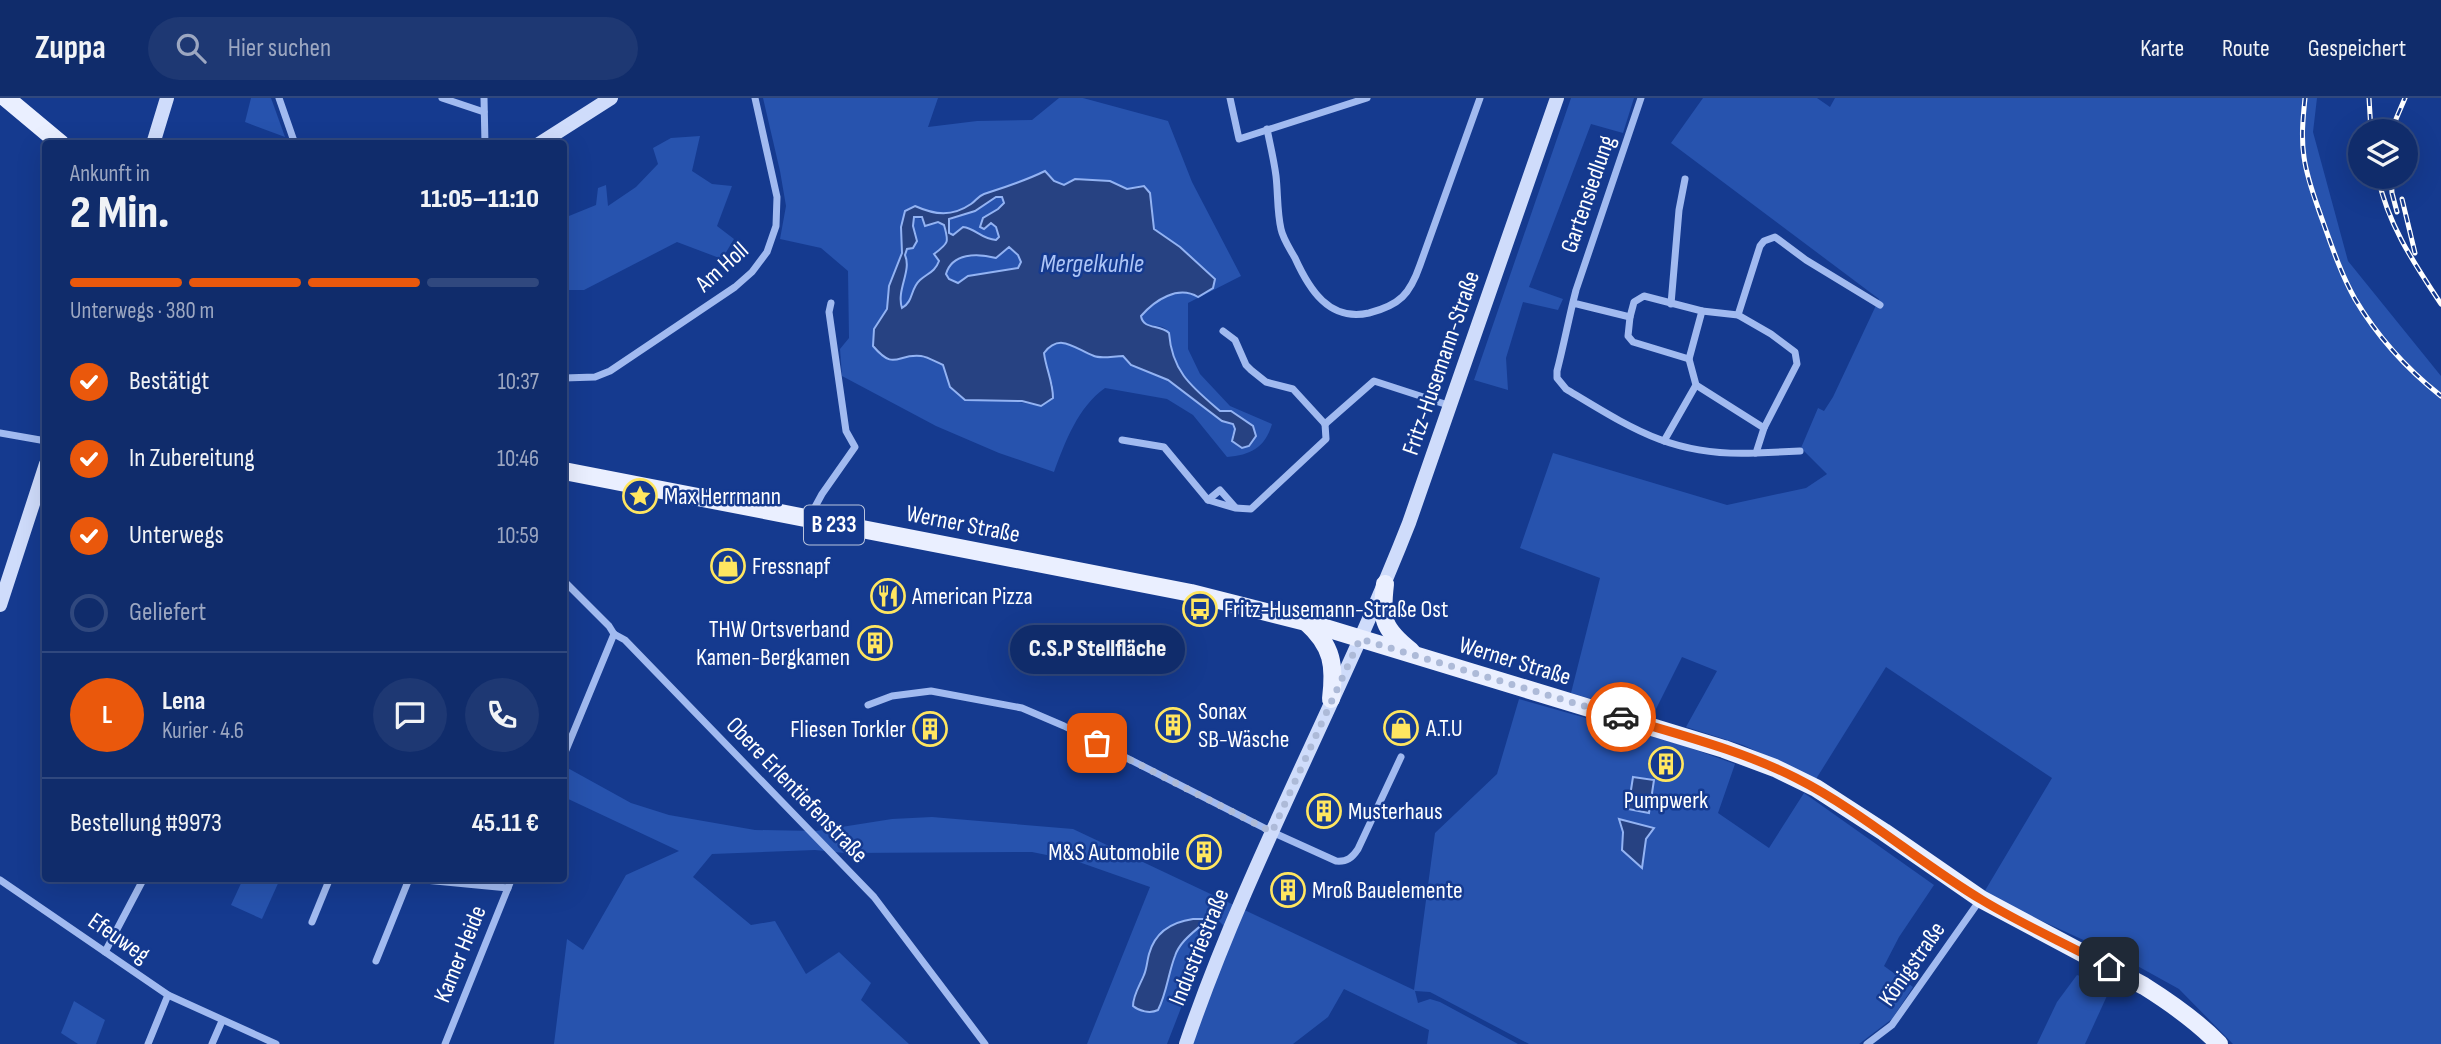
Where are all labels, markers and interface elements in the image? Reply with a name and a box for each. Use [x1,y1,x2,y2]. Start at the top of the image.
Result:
search box [148,17,638,80]
text: Zuppa [35,28,106,68]
icon: search [172,29,210,67]
text: Hier suchen [228,33,331,64]
text: Karte [2140,34,2184,63]
text: Route [2222,34,2270,63]
text: Gespeichert [2308,34,2406,63]
map controls [2348,119,2418,189]
button: layers [2348,119,2418,189]
street label: Gartensiedlung [1554,131,1622,257]
text: Ankunft in [70,160,150,188]
text: 11:05–11:10 [421,184,539,215]
text: 2 Min. [70,186,169,241]
street label: Am Holl [689,236,754,299]
water label: Mergelkuhle [1040,249,1144,280]
street label: Fritz-Husemann-Straße [1396,267,1486,459]
text: Unterwegs · 380 m [70,297,214,325]
icon: check [70,363,108,401]
text: Bestätigt [129,366,209,397]
text: 10:37 [498,368,539,396]
icon: check [70,440,108,478]
text: In Zubereitung [129,443,255,474]
text: 10:46 [497,445,539,473]
place icon: Max Herrmann [621,477,659,515]
place label: Max Herrmann [664,482,781,511]
street label: Werner Straße [904,499,1022,549]
road number: B 233 [804,506,864,544]
icon: check [70,517,108,555]
text: Unterwegs [129,520,224,551]
text: 10:59 [497,522,539,550]
shop icon: Fressnapf [709,547,747,585]
place label: Fressnapf [752,552,832,581]
restaurant icon: American Pizza [869,577,907,615]
place label: American Pizza [911,582,1033,611]
bus stop icon: Fritz-Husemann-Straße Ost [1181,590,1219,628]
place label: Fritz-Husemann-Straße Ost [1224,595,1448,624]
text: Geliefert [129,597,206,628]
place label: THW Ortsverband Kamen-Bergkamen [696,615,850,672]
building icon: THW Ortsverband Kamen-Bergkamen [856,624,894,662]
callout: C.S.P Stellfläche [1010,624,1184,673]
street label: Werner Straße [1456,630,1574,692]
text: C.S.P Stellfläche [1029,635,1166,663]
button: chat [373,678,447,752]
button: phone [465,678,539,752]
courier [1586,682,1656,752]
text: Lena [162,686,205,717]
place label: Sonax SB-Wäsche [1198,697,1290,754]
icon: car [1602,698,1640,736]
text: L [102,700,112,731]
building icon: Sonax SB-Wäsche [1154,706,1192,744]
shop icon: A.T.U [1382,709,1420,747]
building icon: Fliesen Torkler [911,710,949,748]
street label: Obere Erlentiefenstraße [720,711,874,869]
pin [1067,713,1127,773]
place label: A.T.U [1425,714,1463,743]
place label: Fliesen Torkler [790,715,906,744]
text: Kurier · 4.6 [162,717,244,745]
icon: bag [1078,724,1116,762]
building icon: Pumpwerk [1647,745,1685,783]
place label: Pumpwerk [1624,786,1708,815]
building icon: Musterhaus [1305,792,1343,830]
place label: Musterhaus [1348,797,1443,826]
text: Bestellung #9973 [70,808,222,839]
text: 45.11 € [472,808,539,839]
building icon: M&S Automobile [1185,833,1223,871]
place label: M&S Automobile [1048,838,1180,867]
building icon: Mroß Bauelemente [1269,871,1307,909]
place label: Mroß Bauelemente [1312,876,1463,905]
street label: Industriestraße [1162,884,1236,1010]
street label: Kamer Heide [428,901,492,1007]
street label: Efeuweg [83,906,155,970]
street label: Königstraße [1873,916,1951,1012]
pin [2079,937,2139,997]
icon: home [2090,948,2128,986]

